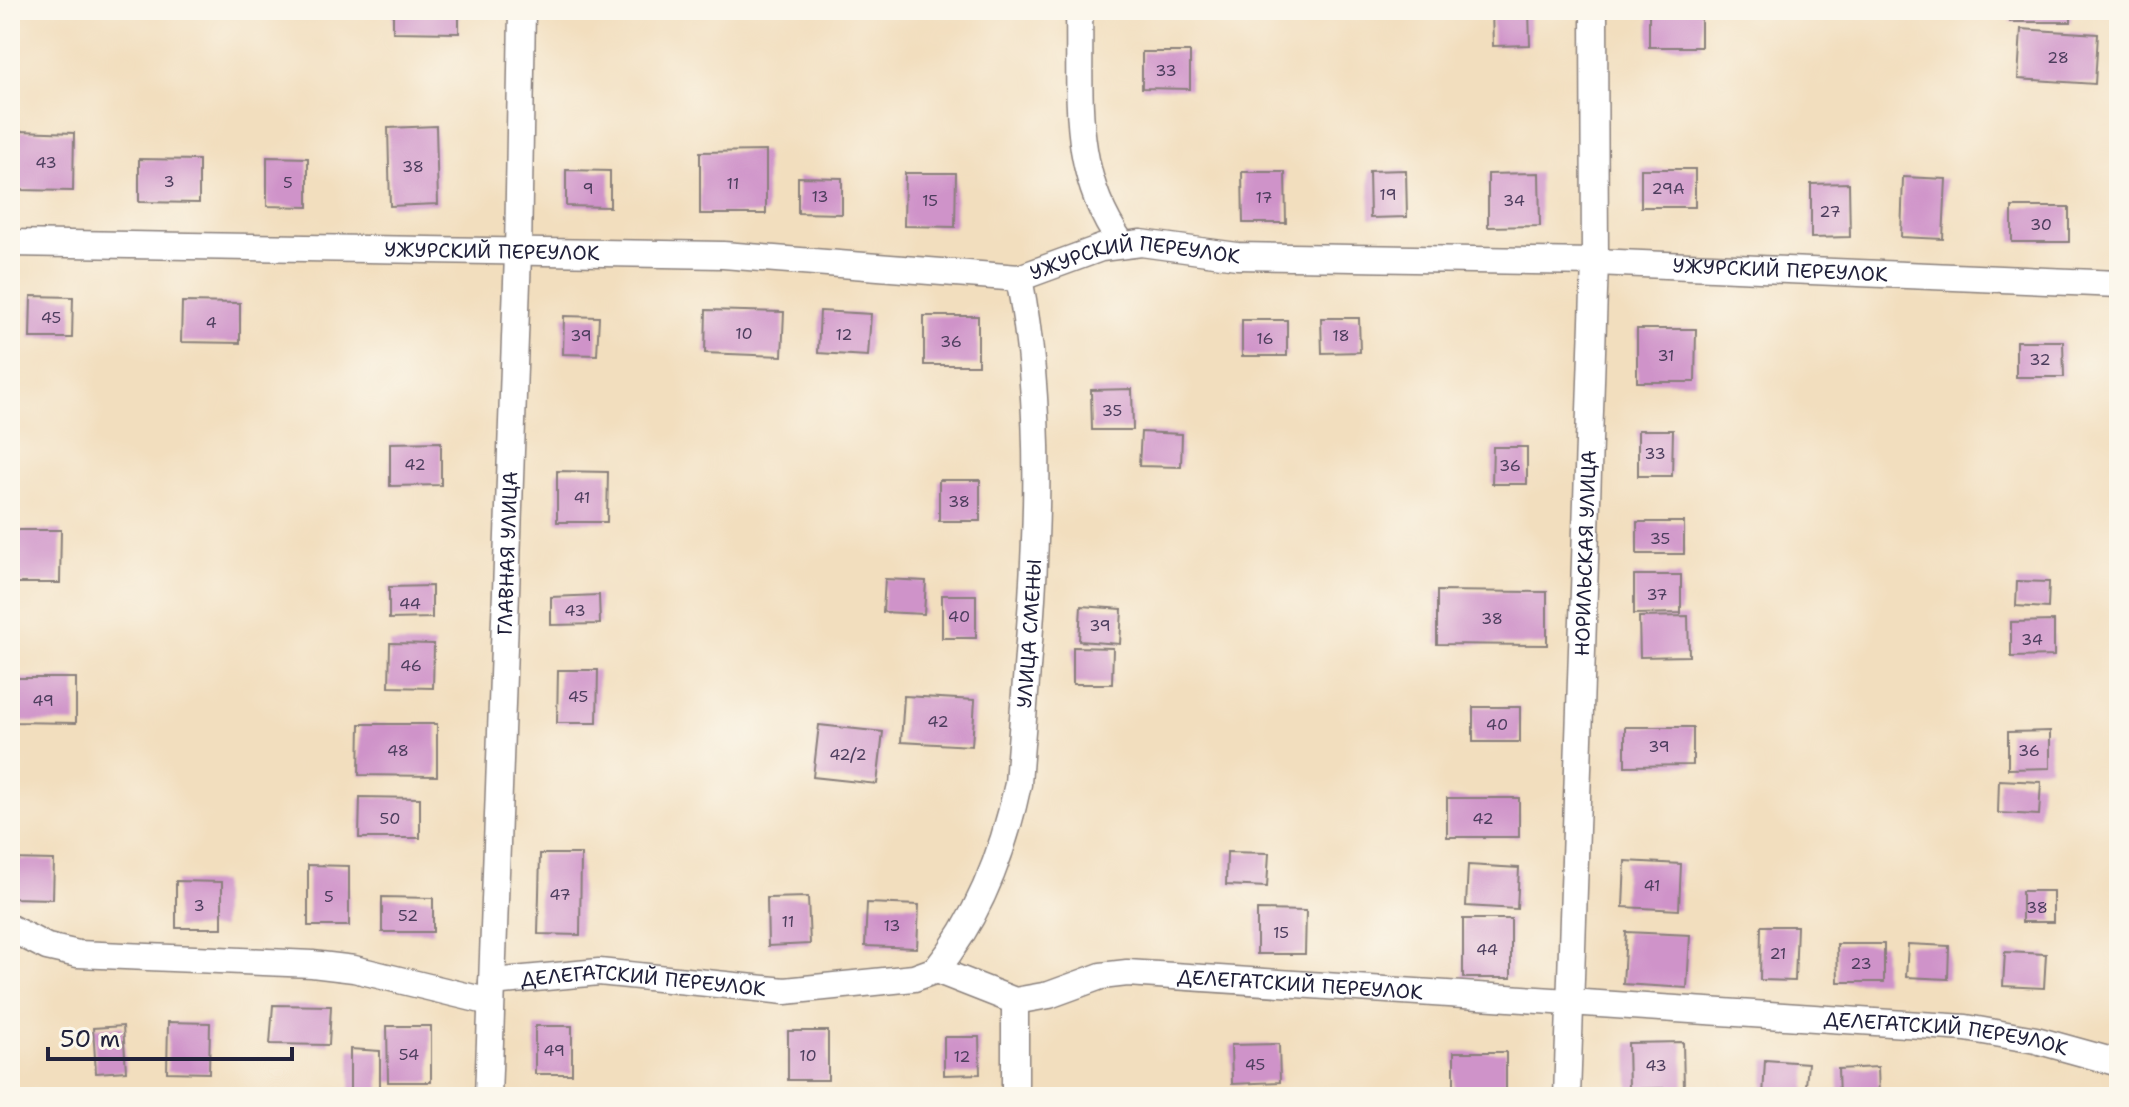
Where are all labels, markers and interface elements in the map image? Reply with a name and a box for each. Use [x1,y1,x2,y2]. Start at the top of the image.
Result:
house number: 28 [2047,47,2069,68]
house number: 33 [1155,60,1177,81]
house number: 43 [35,152,57,173]
house number: 38 [402,156,424,177]
house number: 3 [163,171,175,192]
house number: 5 [283,172,293,193]
house number: 11 [727,173,739,194]
house number: 9 [582,178,594,199]
house number: 29А [1651,178,1685,199]
house number: 19 [1379,184,1397,205]
house number: 13 [811,186,829,207]
house number: 17 [1255,187,1273,208]
house number: 15 [922,190,938,211]
house number: 34 [1503,190,1525,211]
house number: 27 [1819,201,1841,222]
house number: 30 [2030,214,2052,235]
street label: УЖУРСКИЙ ПЕРЕУЛОК [1026,230,1242,286]
street label: УЖУРСКИЙ ПЕРЕУЛОК [384,236,600,266]
street label: УЖУРСКИЙ ПЕРЕУЛОК [1672,252,1889,287]
house number: 45 [41,307,61,328]
house number: 4 [205,312,217,333]
house number: 10 [735,323,753,344]
house number: 12 [835,324,853,345]
house number: 39 [570,325,592,346]
house number: 18 [1332,325,1350,346]
house number: 16 [1256,328,1274,349]
house number: 36 [940,331,962,352]
house number: 31 [1657,345,1675,366]
house number: 32 [2029,349,2051,370]
house number: 35 [1102,400,1122,421]
house number: 33 [1644,443,1666,464]
street label: НОРИЛЬСКАЯ УЛИЦА [1569,450,1602,657]
house number: 42 [404,454,426,475]
house number: 36 [1499,455,1521,476]
street label: ГЛАВНАЯ УЛИЦА [491,471,523,636]
house number: 41 [573,487,591,508]
house number: 38 [948,491,970,512]
house number: 35 [1650,528,1670,549]
street label: УЛИЦА СМЕНЫ [1011,558,1047,709]
house number: 37 [1646,584,1668,605]
house number: 44 [399,593,421,614]
house number: 43 [564,600,586,621]
house number: 40 [948,606,970,627]
house number: 38 [1481,608,1503,629]
house number: 39 [1089,615,1111,636]
house number: 34 [2021,629,2043,650]
house number: 46 [400,655,422,676]
house number: 45 [568,686,588,707]
house number: 49 [32,690,54,711]
house number: 42 [927,711,949,732]
house number: 40 [1486,714,1508,735]
house number: 39 [1648,736,1670,757]
house number: 48 [387,740,409,761]
house number: 36 [2018,740,2040,761]
house number: 42/2 [829,744,867,765]
house number: 50 [380,808,400,829]
house number: 42 [1472,808,1494,829]
house number: 41 [1643,875,1661,896]
house number: 47 [549,884,571,905]
house number: 5 [324,886,334,907]
house number: 3 [193,895,205,916]
house number: 38 [2026,897,2048,918]
house number: 52 [398,905,418,926]
house number: 11 [782,911,794,932]
house number: 13 [883,915,901,936]
house number: 15 [1273,922,1289,943]
house number: 44 [1476,939,1498,960]
house number: 21 [1769,943,1787,964]
house number: 23 [1850,953,1872,974]
street label: ДЕЛЕГАТСКИЙ ПЕРЕУЛОК [519,959,767,1002]
street label: ДЕЛЕГАТСКИЙ ПЕРЕУЛОК [1176,963,1424,1005]
street label: ДЕЛЕГАТСКИЙ ПЕРЕУЛОК [1823,1006,2071,1061]
scale bar [48,1011,292,1061]
text: 50 m [60,1023,120,1055]
house number: 49 [543,1040,565,1061]
house number: 54 [399,1044,419,1065]
house number: 10 [799,1045,817,1066]
house number: 12 [953,1046,971,1067]
house number: 45 [1245,1054,1265,1075]
house number: 43 [1645,1055,1667,1076]

